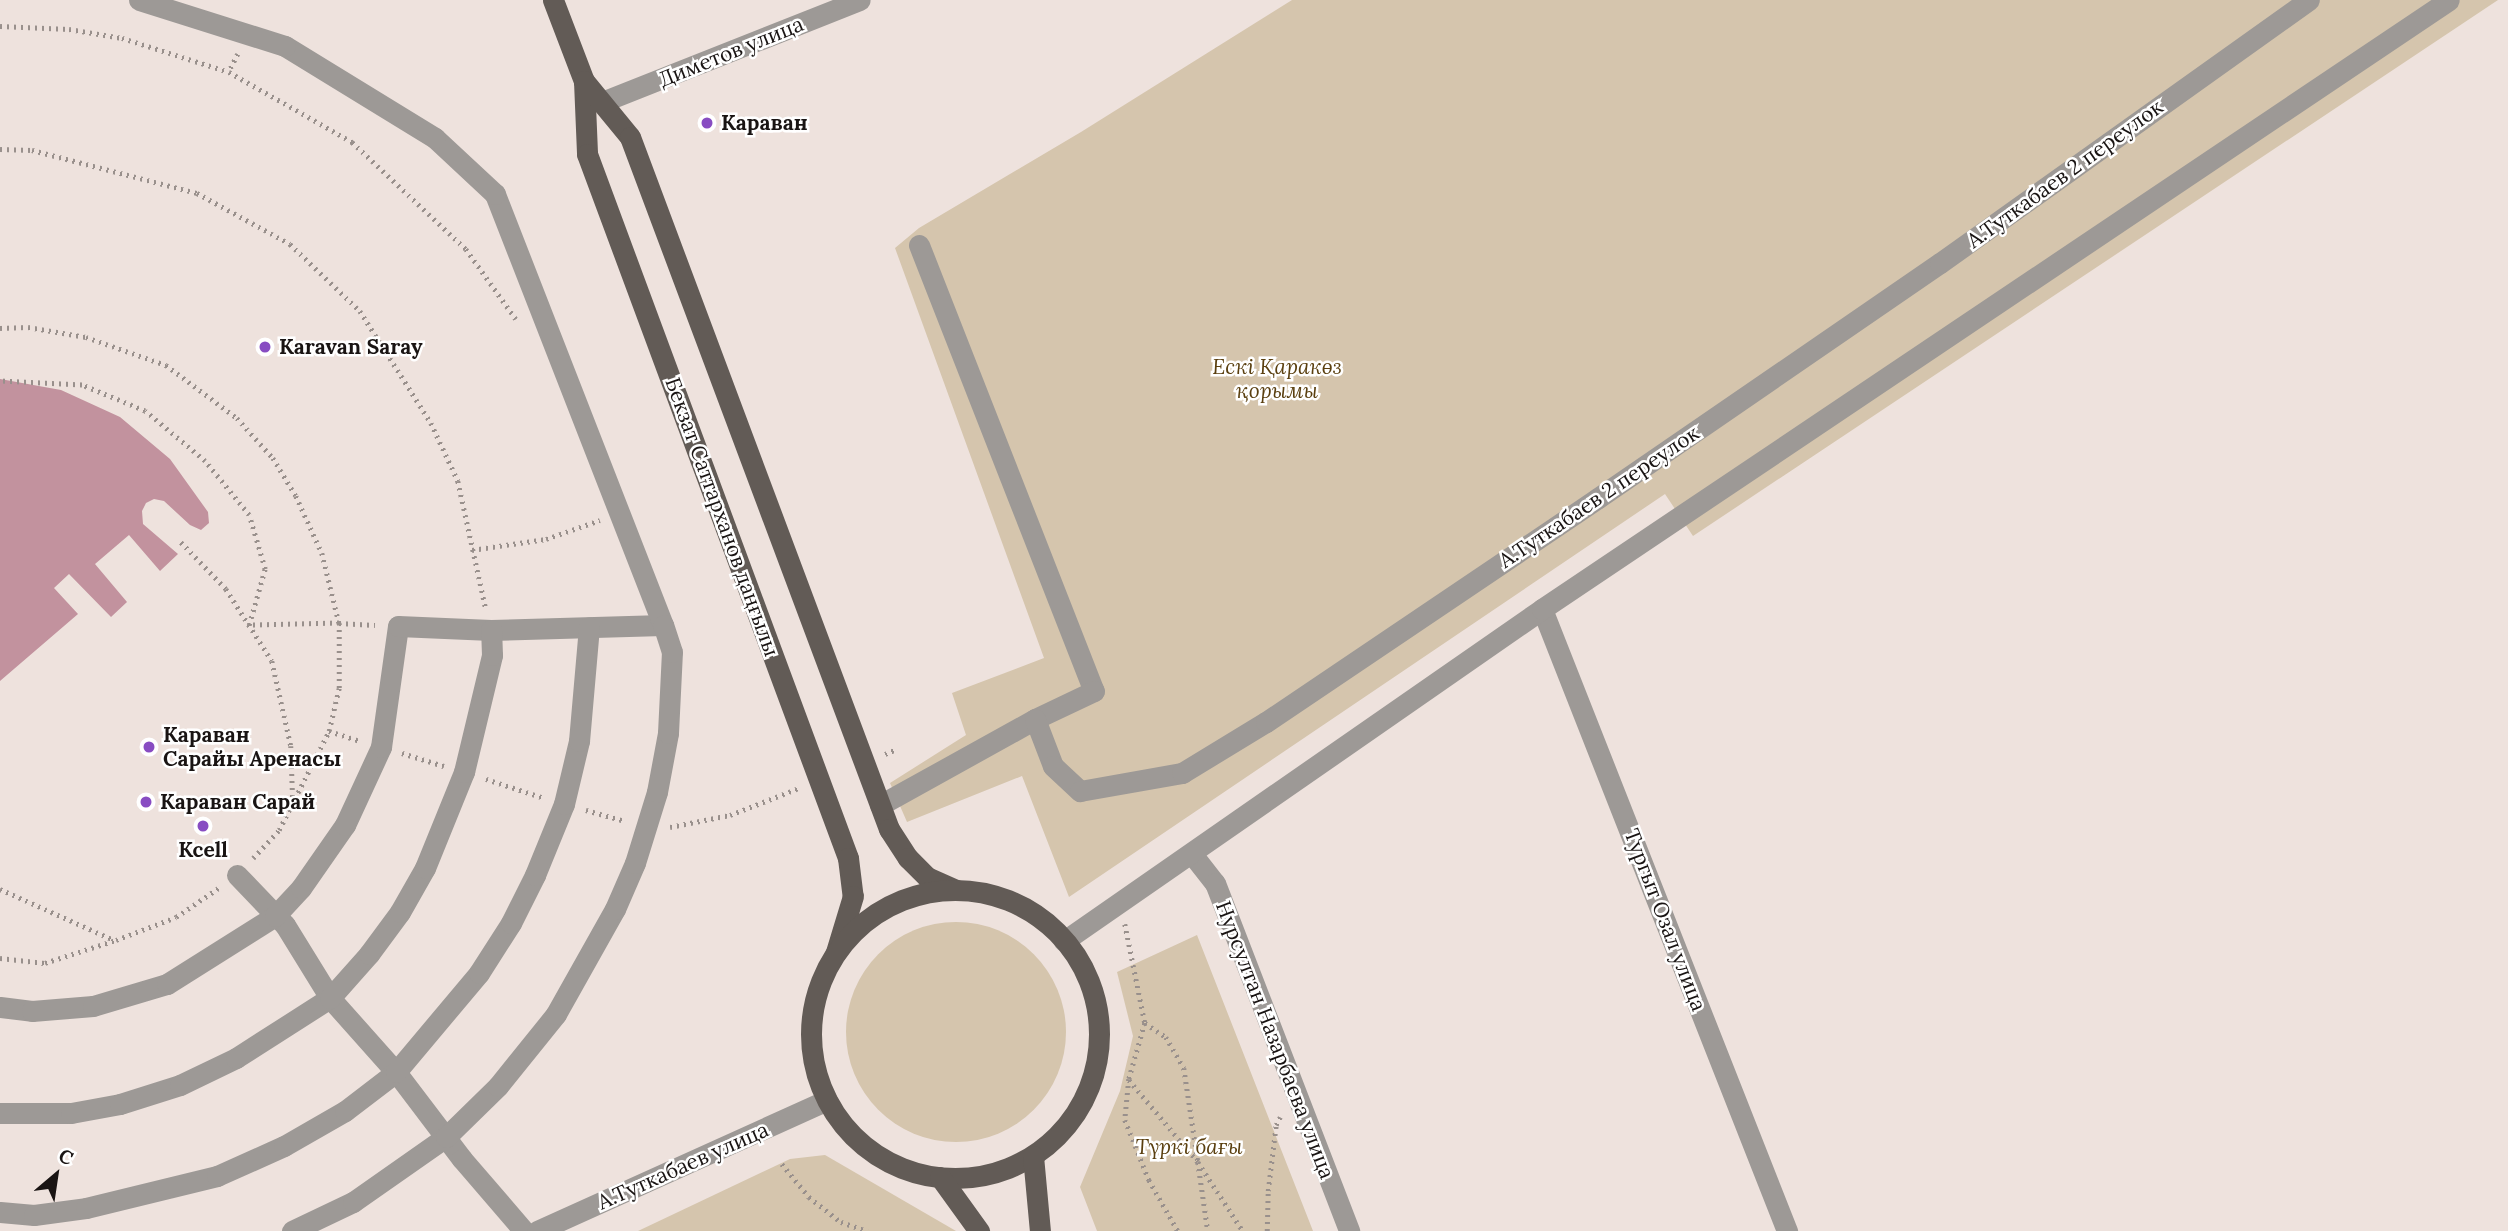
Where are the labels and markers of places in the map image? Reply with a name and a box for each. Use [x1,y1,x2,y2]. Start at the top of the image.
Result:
place label: Караван [721,110,808,136]
marker: Караван [699,115,715,131]
place label: Karavan Saray [279,334,423,360]
marker: Karavan Saray [257,339,273,355]
place label: Караван Сарайы Аренасы [163,722,341,772]
marker: Караван Сарайы Аренасы [141,739,157,755]
place label: Караван Сарай [160,789,315,815]
marker: Караван Сарай [138,794,154,810]
marker: Kcell [195,818,211,834]
place label: Kcell [178,837,228,863]

